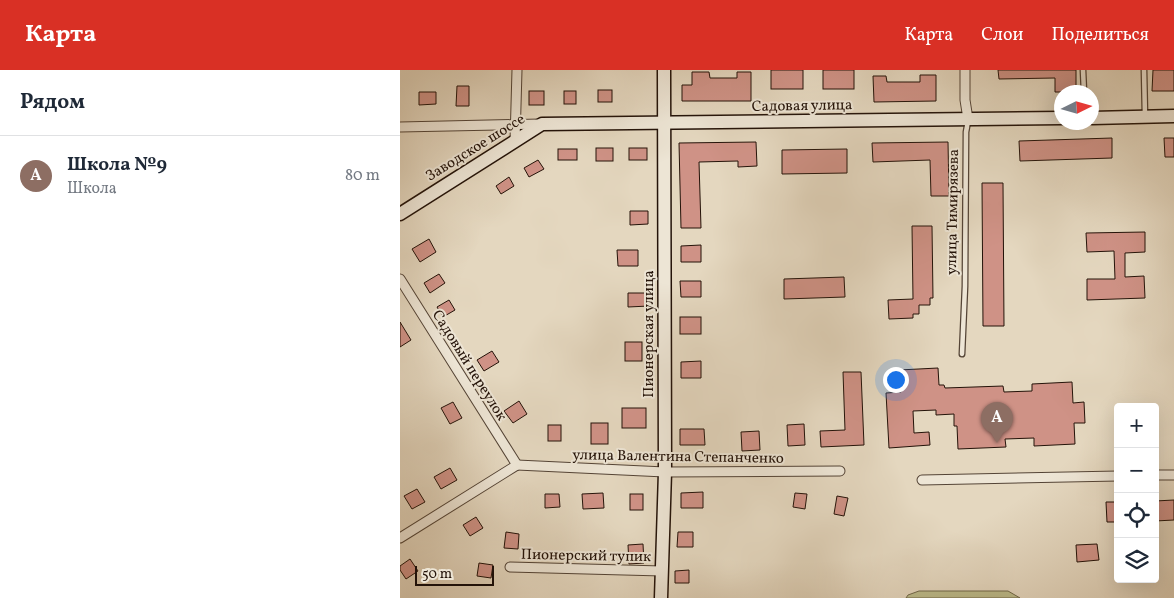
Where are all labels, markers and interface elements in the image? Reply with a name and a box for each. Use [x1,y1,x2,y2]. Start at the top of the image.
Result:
text: Карта [25,18,96,52]
text: Карта [905,23,953,48]
text: Слои [981,23,1023,48]
text: Поделиться [1051,23,1149,48]
north arrow [1054,85,1099,130]
text: Рядом [20,88,85,117]
street label: Садовая улица [751,95,853,118]
street label: Заводское шоссе [422,109,530,187]
street label: улица Тимирязева [942,149,965,275]
text: Школа №9 [67,152,167,178]
text: A [30,165,42,187]
text: 80 m [345,165,380,187]
text: Школа [67,178,117,200]
street label: Пионерская улица [639,270,660,398]
street label: Садовый переулок [426,306,511,425]
your location [883,367,909,393]
pin: A [981,402,1013,443]
map controls [1114,403,1159,583]
button: + [1114,403,1159,448]
street label: улица Валентина Степанченко [572,445,784,470]
button: − [1114,448,1159,493]
button: locate [1114,493,1159,538]
button: layers [1114,538,1159,583]
street label: Пионерский тупик [521,545,651,568]
scale bar [415,563,494,586]
text: 50 m [422,565,452,584]

